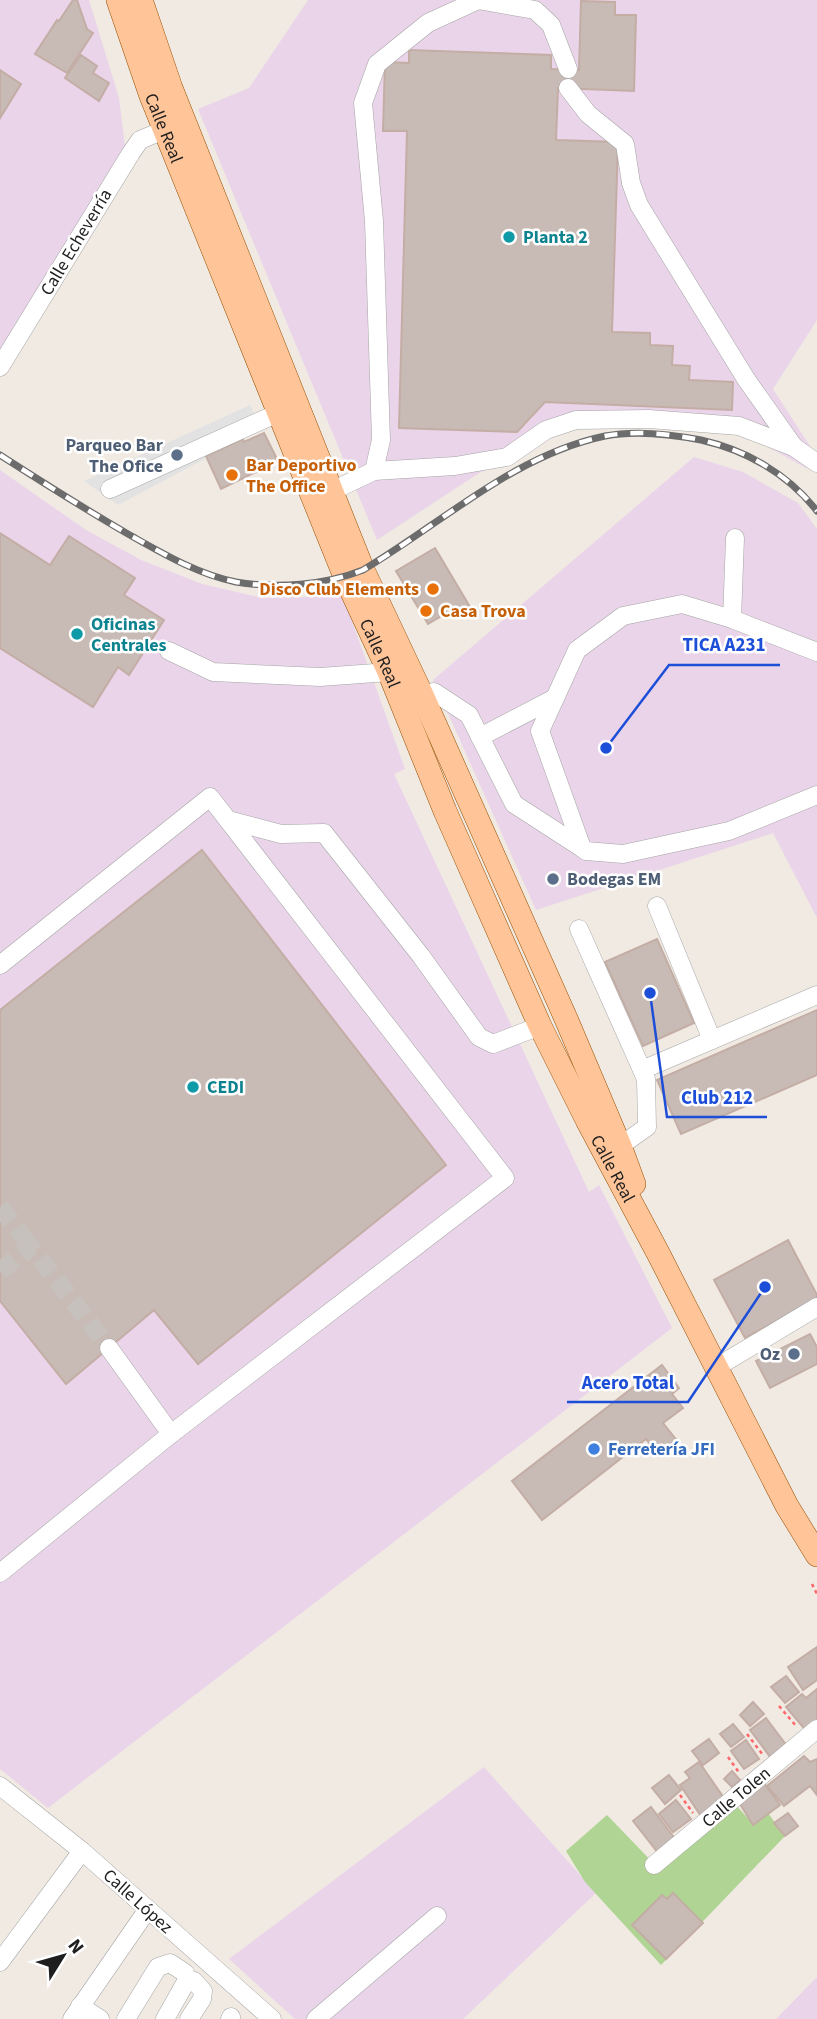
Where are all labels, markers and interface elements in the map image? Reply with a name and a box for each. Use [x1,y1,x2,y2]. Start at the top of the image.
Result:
street label: Calle Real [138,89,189,167]
street label: Calle Echeverría [35,184,118,300]
place label: Planta 2 [523,225,588,250]
marker: Planta 2 [501,229,517,245]
place label: Parqueo Bar The Ofice [65,433,164,479]
marker: Parqueo Bar The Ofice [169,447,185,463]
place label: Bar Deportivo The Office [246,453,356,499]
marker: Bar Deportivo The Office [224,467,240,483]
place label: Disco Club Elements [259,577,419,602]
marker: Disco Club Elements [425,581,441,597]
place label: Casa Trova [440,599,526,624]
marker: Casa Trova [418,603,434,619]
place label: Oficinas Centrales [91,612,167,658]
street label: Calle Real [353,615,406,692]
callout: TICA A231 [669,625,780,665]
marker: Oficinas Centrales [69,626,85,642]
text: TICA A231 [682,632,766,659]
place label: Bodegas EM [567,867,661,892]
marker: Bodegas EM [545,871,561,887]
place label: CEDI [207,1075,244,1100]
callout: Club 212 [667,1077,767,1117]
marker: CEDI [185,1079,201,1095]
text: Club 212 [681,1085,753,1112]
street label: Calle Real [584,1131,641,1207]
place label: Oz [760,1342,780,1367]
marker: Oz [786,1346,802,1362]
callout: Acero Total [567,1362,688,1402]
text: Acero Total [581,1370,675,1397]
place label: Ferretería JFI [608,1437,715,1462]
marker: Ferretería JFI [586,1441,602,1457]
street label: Calle Tolen [697,1761,776,1834]
street label: Calle López [97,1863,178,1940]
north arrow [28,1921,98,1991]
text: N [61,1933,90,1960]

